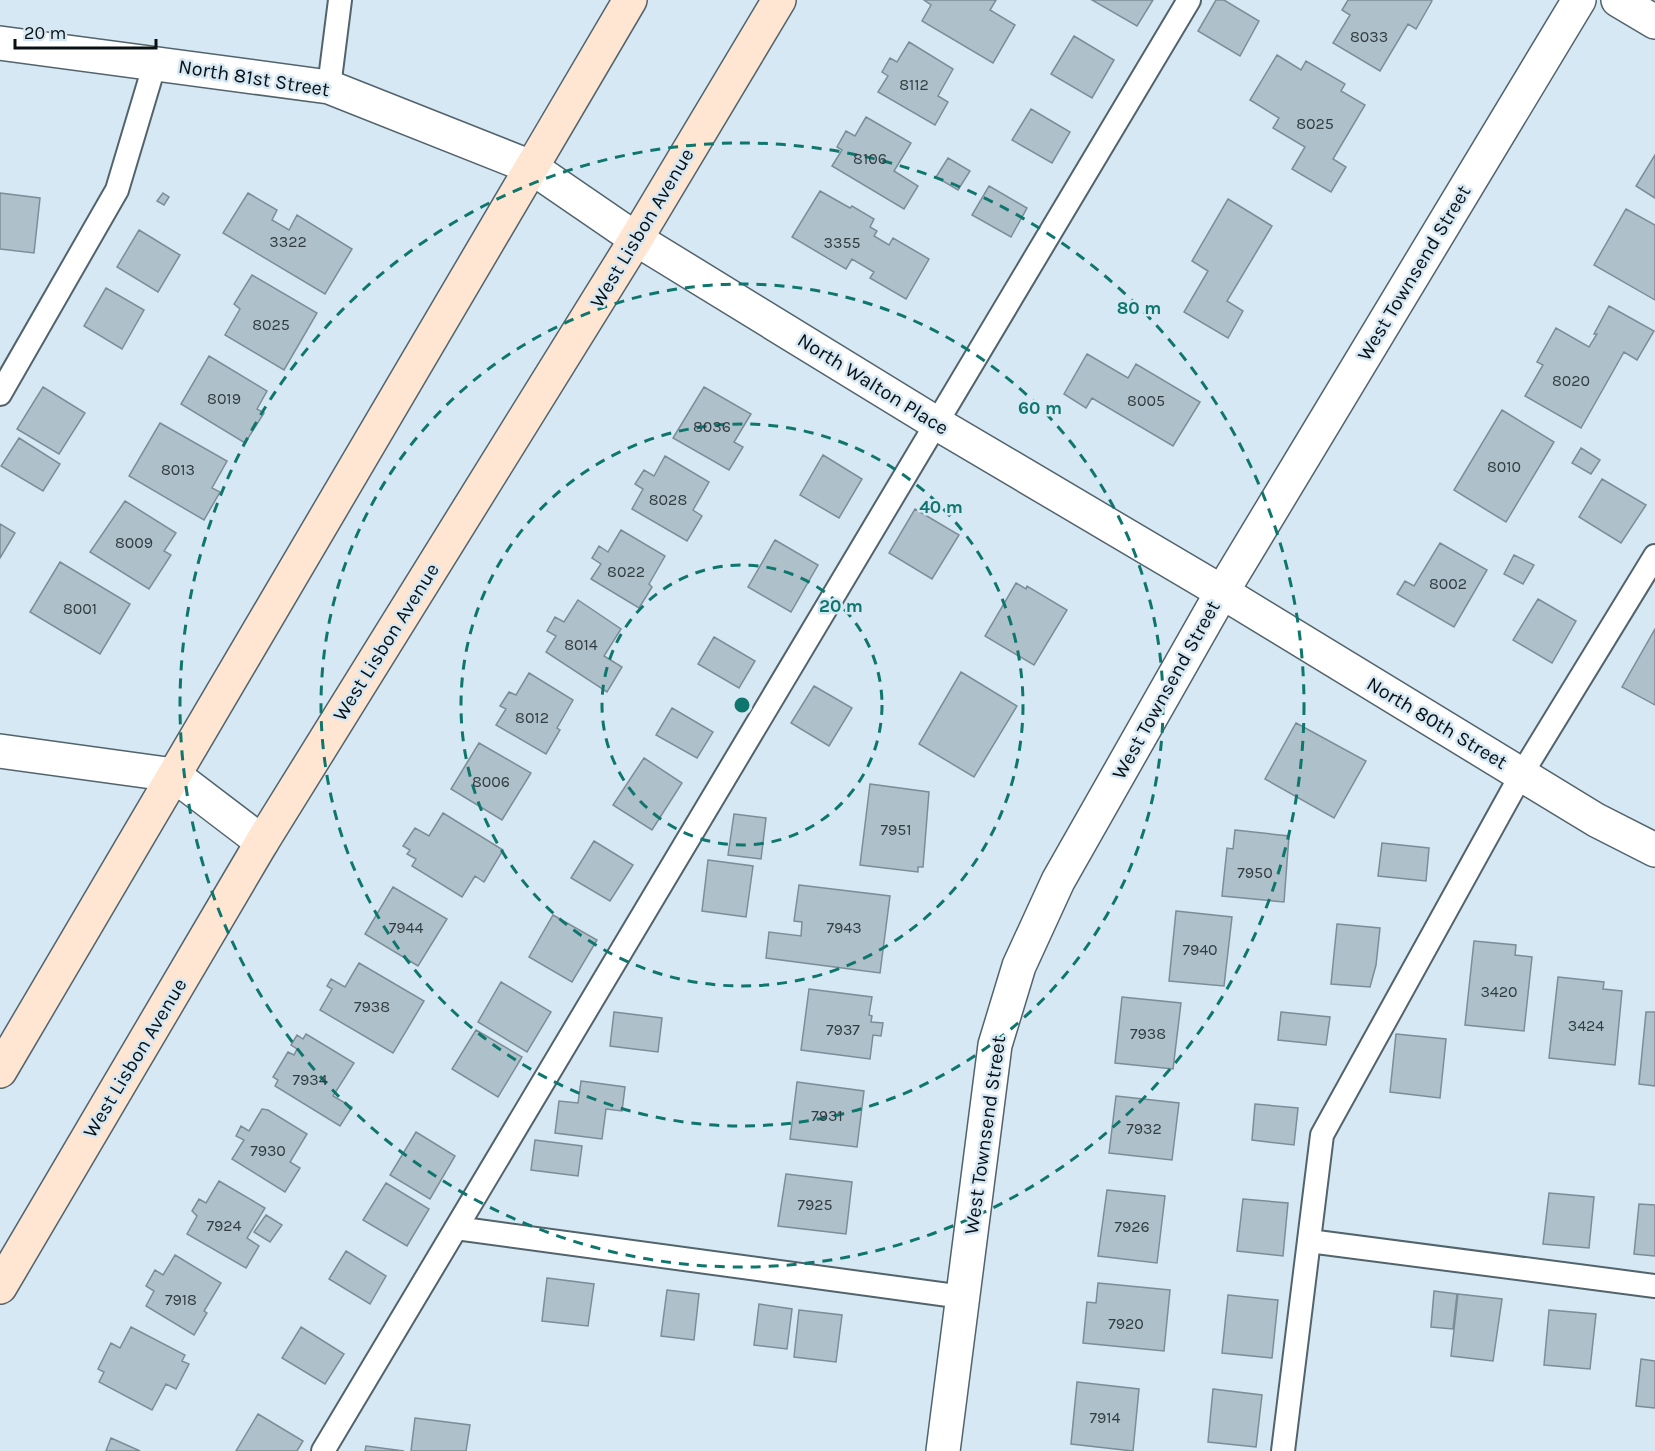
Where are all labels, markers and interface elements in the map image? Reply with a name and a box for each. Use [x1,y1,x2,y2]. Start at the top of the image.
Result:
scale bar [15,12,156,50]
text: 20 m [24,22,66,44]
house number: 8033 [1350,27,1388,46]
street label: North 81st Street [177,55,332,101]
house number: 8112 [899,75,929,94]
house number: 8025 [1296,114,1334,133]
street label: West Lisbon Avenue [585,144,699,312]
house number: 8106 [853,149,887,168]
street label: West Townsend Street [1352,181,1476,365]
house number: 3322 [269,232,307,251]
house number: 3355 [824,233,860,252]
text: 80 m [1117,297,1161,319]
house number: 8025 [252,315,290,334]
street label: North Walton Place [793,328,953,440]
house number: 8020 [1552,371,1590,390]
house number: 8019 [207,389,241,408]
house number: 8005 [1127,391,1165,410]
text: 60 m [1018,397,1062,419]
house number: 8036 [693,417,731,436]
house number: 8010 [1487,457,1521,476]
house number: 8013 [161,460,195,479]
house number: 8028 [649,490,687,509]
text: 40 m [919,496,963,518]
house number: 8009 [115,533,153,552]
street label: West Lisbon Avenue [328,559,444,725]
house number: 8022 [607,562,645,581]
house number: 8002 [1429,574,1467,593]
text: 20 m [819,595,863,617]
street label: West Townsend Street [1107,596,1225,783]
house number: 8001 [63,599,97,618]
house number: 8014 [564,635,598,654]
street label: North 80th Street [1363,672,1512,774]
centre of rings [732,695,752,715]
house number: 8012 [515,708,549,727]
house number: 8006 [472,772,510,791]
house number: 7951 [880,820,912,839]
house number: 7950 [1237,863,1273,882]
house number: 7944 [389,918,423,937]
house number: 7943 [826,918,862,937]
house number: 7940 [1182,940,1218,959]
street label: West Lisbon Avenue [78,974,192,1142]
house number: 3420 [1480,982,1518,1001]
house number: 7938 [354,997,390,1016]
house number: 3424 [1568,1016,1604,1035]
house number: 7937 [826,1020,860,1039]
house number: 7938 [1130,1024,1166,1043]
street label: West Townsend Street [960,1034,1010,1236]
house number: 7934 [292,1070,328,1089]
house number: 7931 [811,1106,843,1125]
house number: 7932 [1126,1119,1162,1138]
house number: 7930 [250,1141,286,1160]
house number: 7925 [797,1195,833,1214]
house number: 7924 [207,1216,242,1235]
house number: 7926 [1114,1217,1150,1236]
house number: 7918 [165,1290,197,1309]
house number: 7920 [1108,1314,1144,1333]
house number: 7914 [1089,1408,1121,1427]

